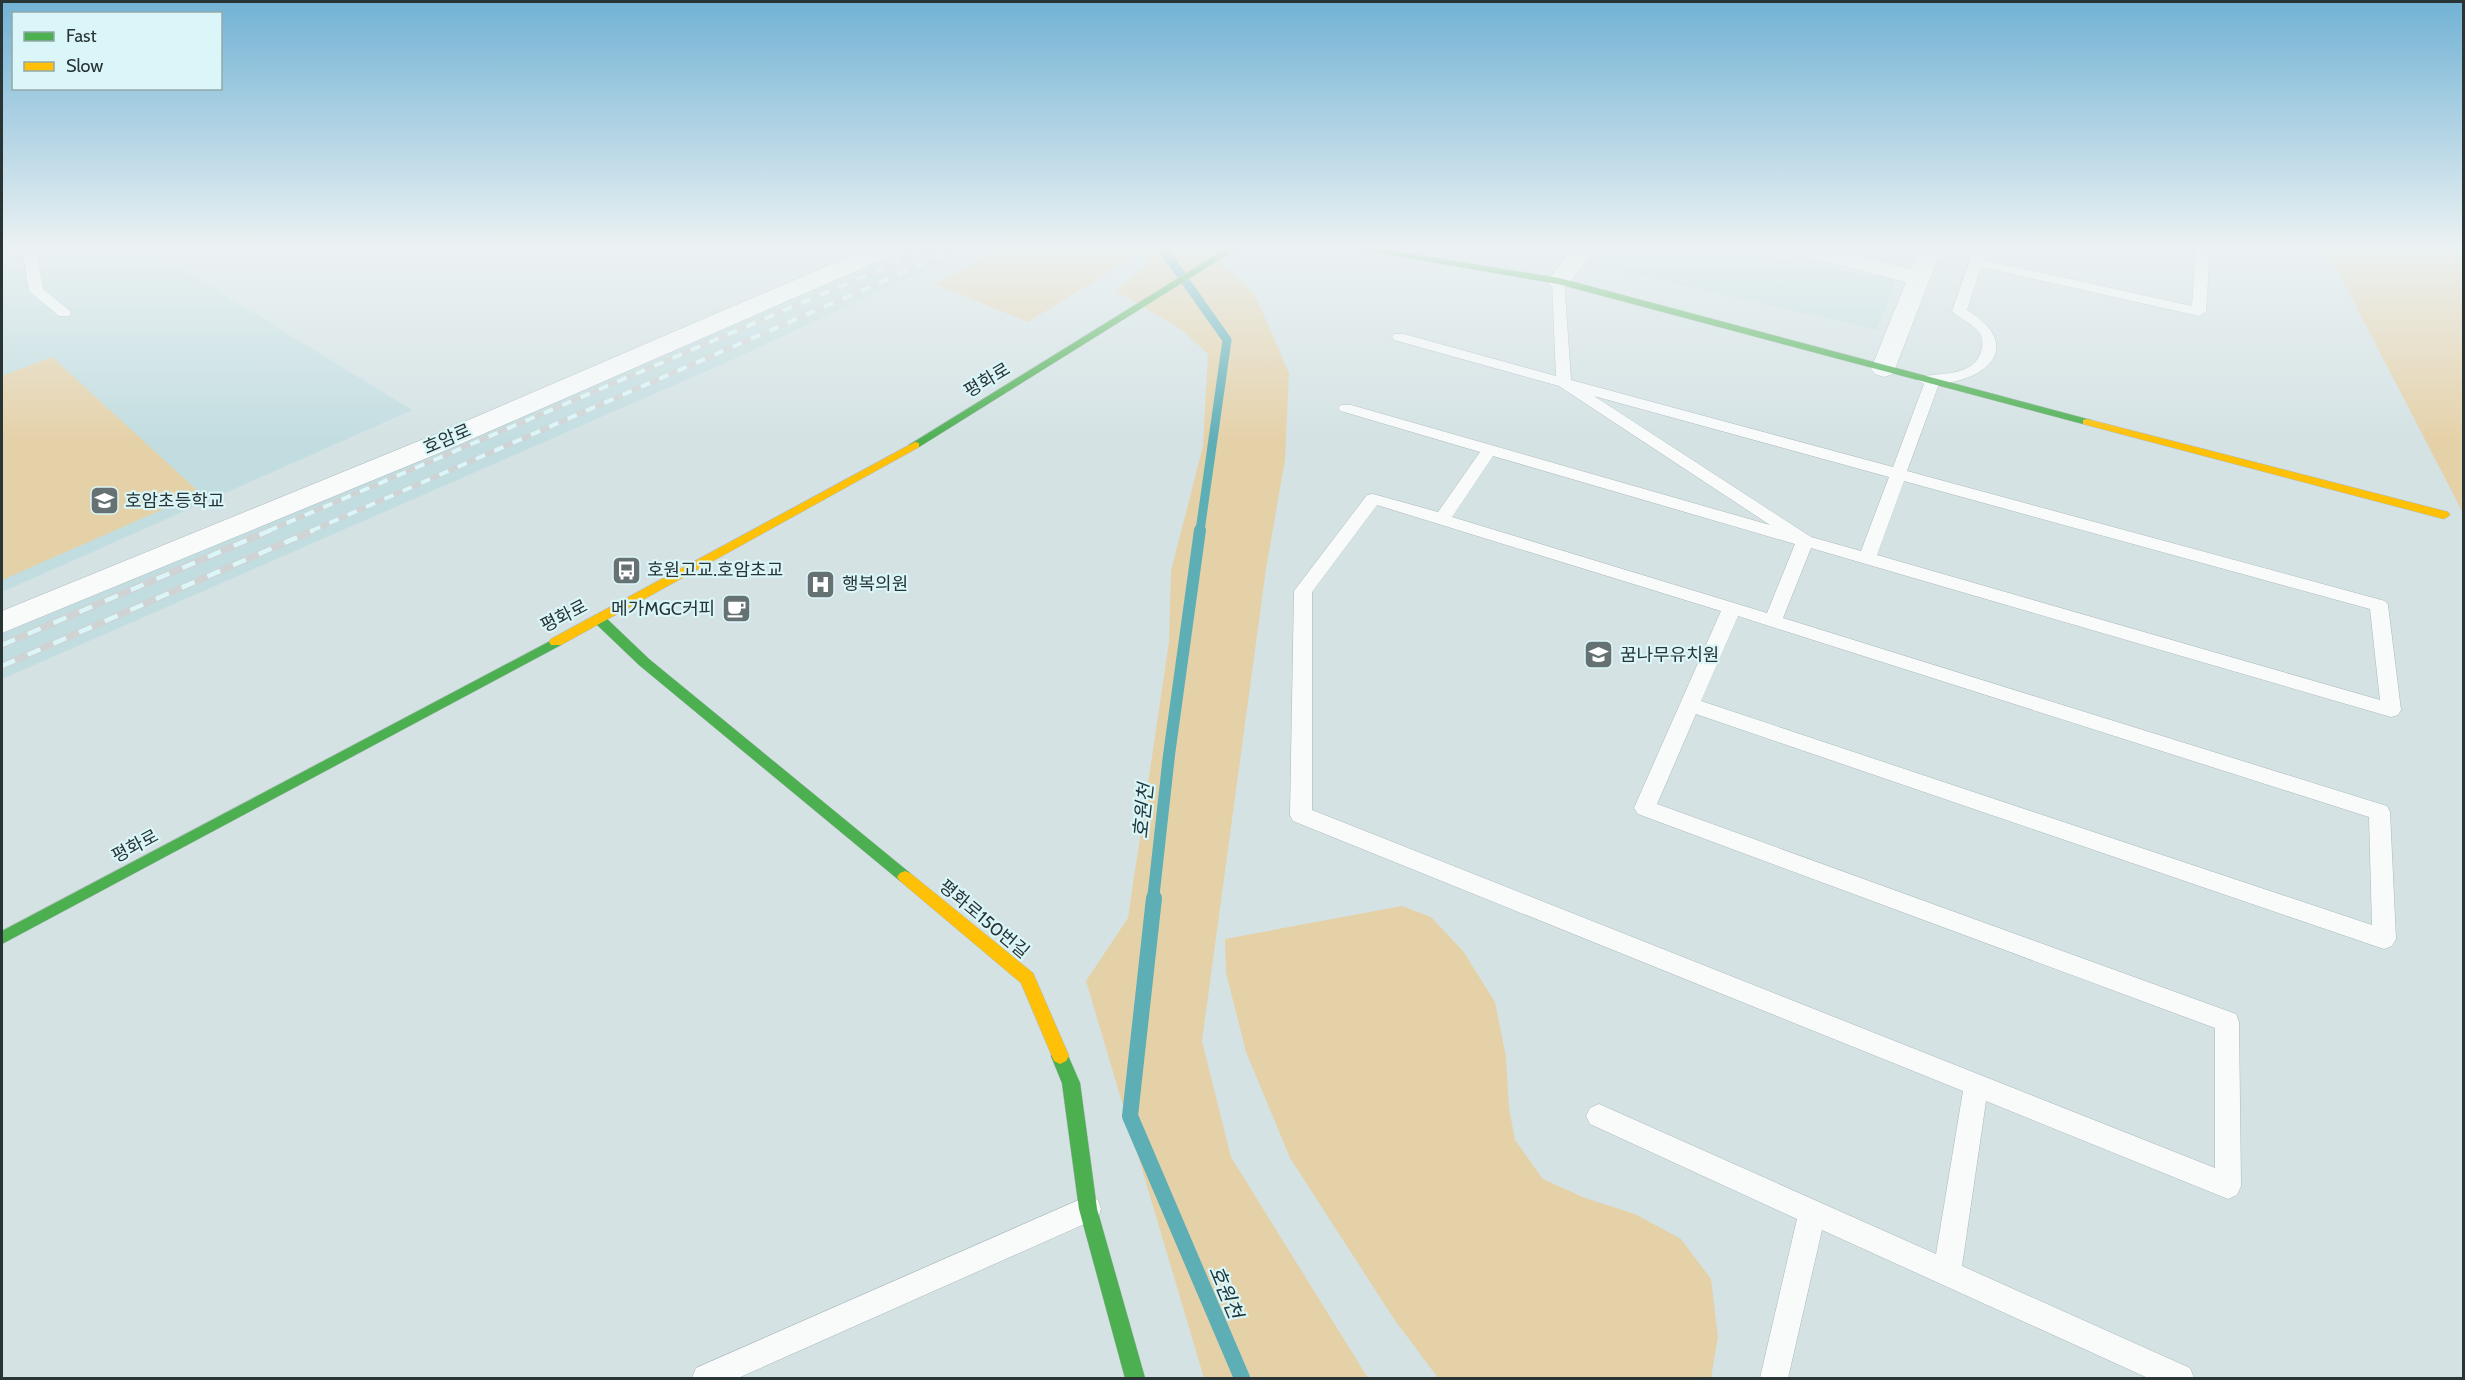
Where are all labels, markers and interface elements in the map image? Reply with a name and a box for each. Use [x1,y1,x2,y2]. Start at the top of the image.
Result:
legend [12,12,222,90]
text: Fast [66,25,97,47]
text: Slow [66,55,103,77]
street label: 평화로 [960,358,1014,402]
street label: 호암로 [420,419,474,459]
school or university icon: 호암초등학교 [88,485,120,517]
place label: 호암초등학교 [125,490,224,512]
bus stop icon: 호원고교.호암초교 [610,554,642,586]
place label: 호원고교.호암초교 [647,559,783,581]
hospital icon: 행복의원 [805,568,837,600]
place label: 행복의원 [842,573,908,595]
cafe icon: 메가MGC커피 [720,593,752,625]
street label: 평화로 [537,595,591,637]
place label: 메가MGC커피 [611,598,715,620]
school or university icon: 꿈나무유치원 [1583,639,1615,671]
place label: 꿈나무유치원 [1620,644,1719,666]
water label: 호원천 [1128,780,1158,840]
street label: 평화로 [108,825,162,867]
street label: 평화로150번길 [934,875,1034,963]
water label: 호원천 [1204,1262,1249,1324]

